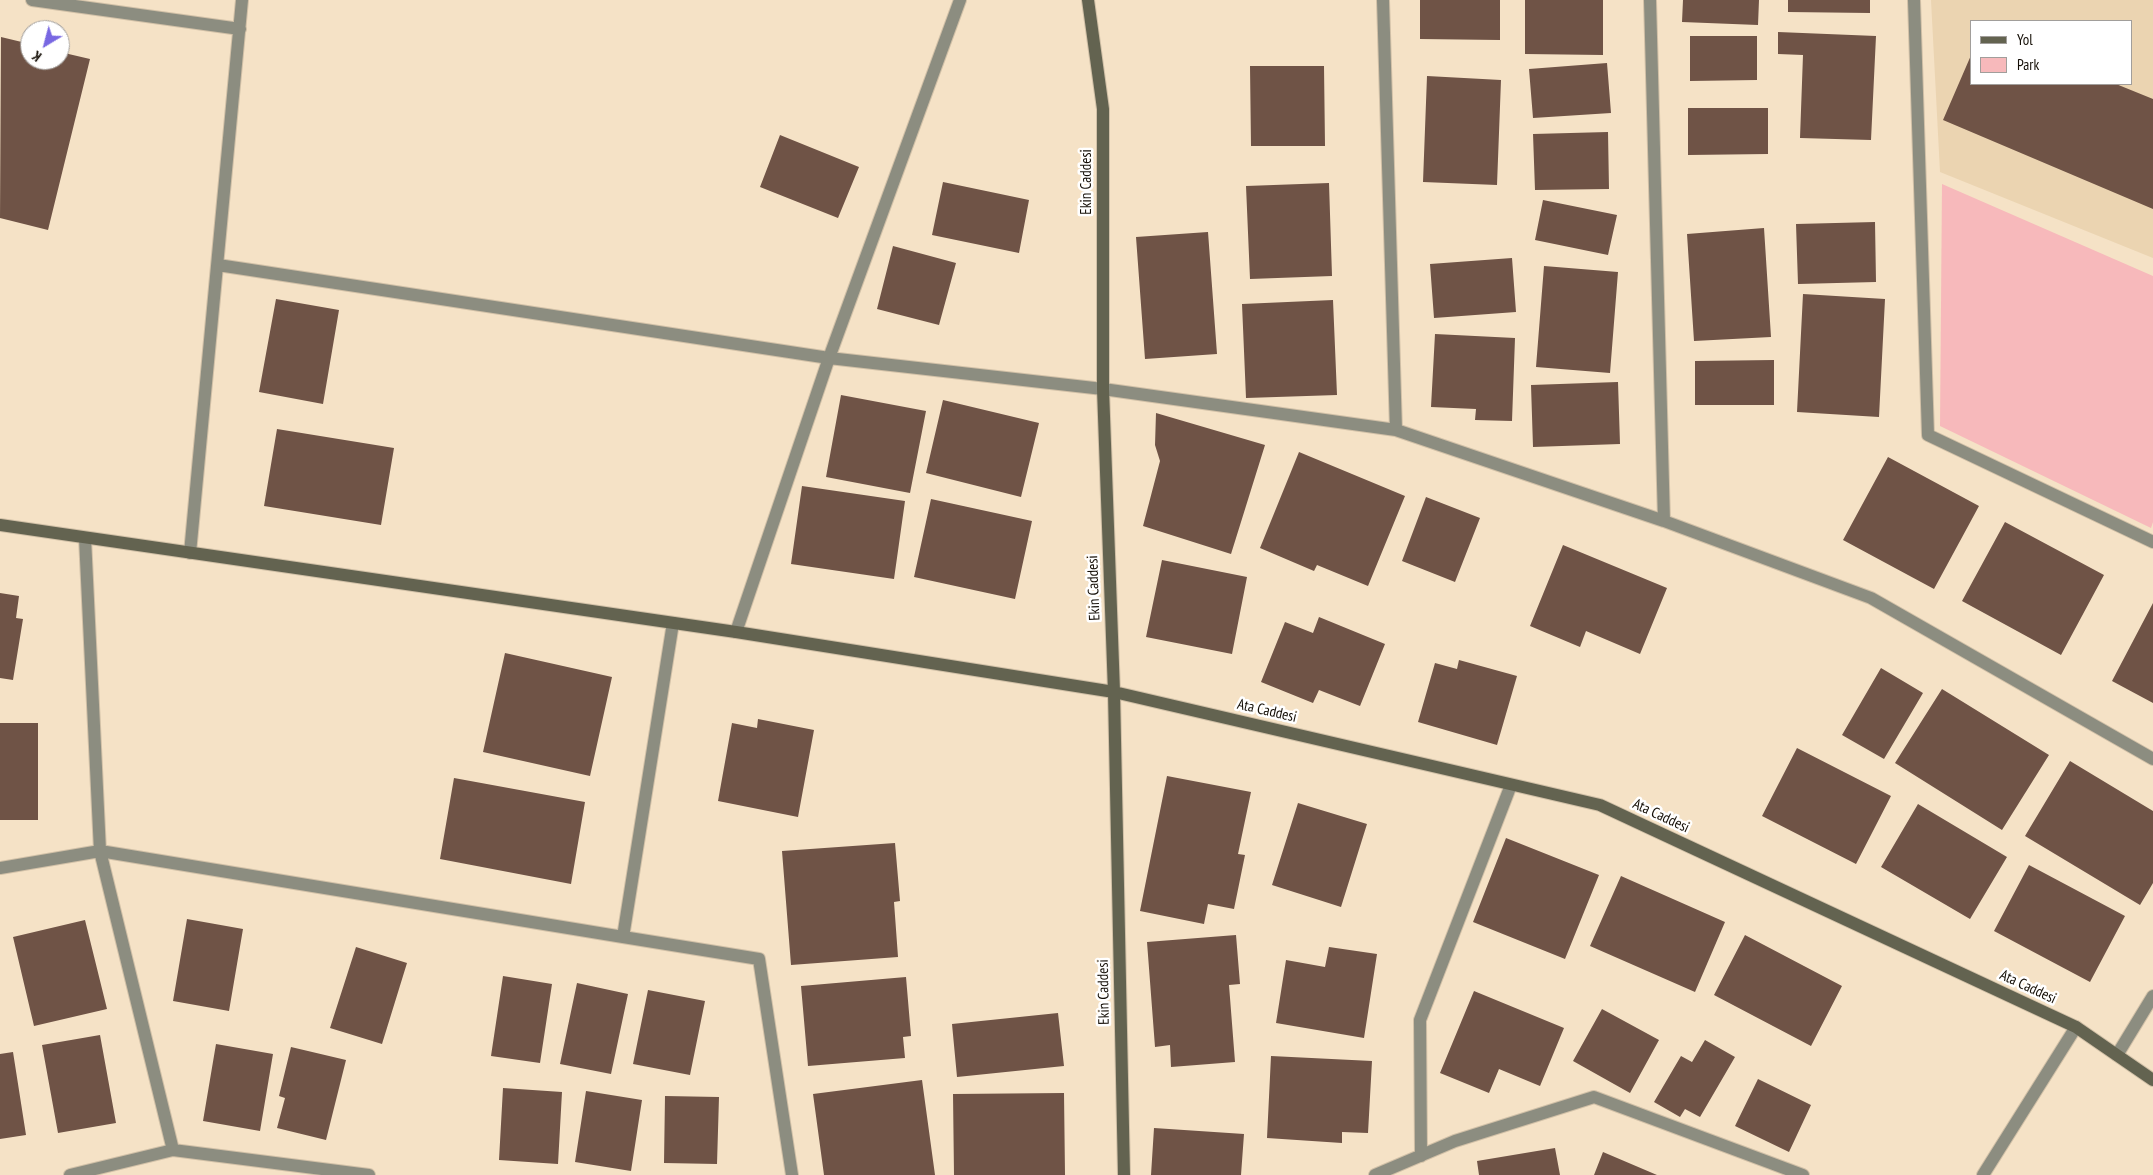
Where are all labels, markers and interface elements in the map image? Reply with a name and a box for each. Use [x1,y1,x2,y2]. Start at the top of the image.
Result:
north arrow [20,20,70,70]
legend [1970,20,2133,85]
text: Yol [2017,30,2033,49]
text: K [28,47,45,66]
text: Park [2017,55,2039,74]
street label: Ekin Caddesi [1078,149,1096,215]
street label: Ekin Caddesi [1084,555,1104,621]
street label: Ata Caddesi [1236,695,1298,727]
street label: Ata Caddesi [1630,795,1692,837]
street label: Ekin Caddesi [1094,959,1114,1025]
street label: Ata Caddesi [1997,966,2059,1008]

